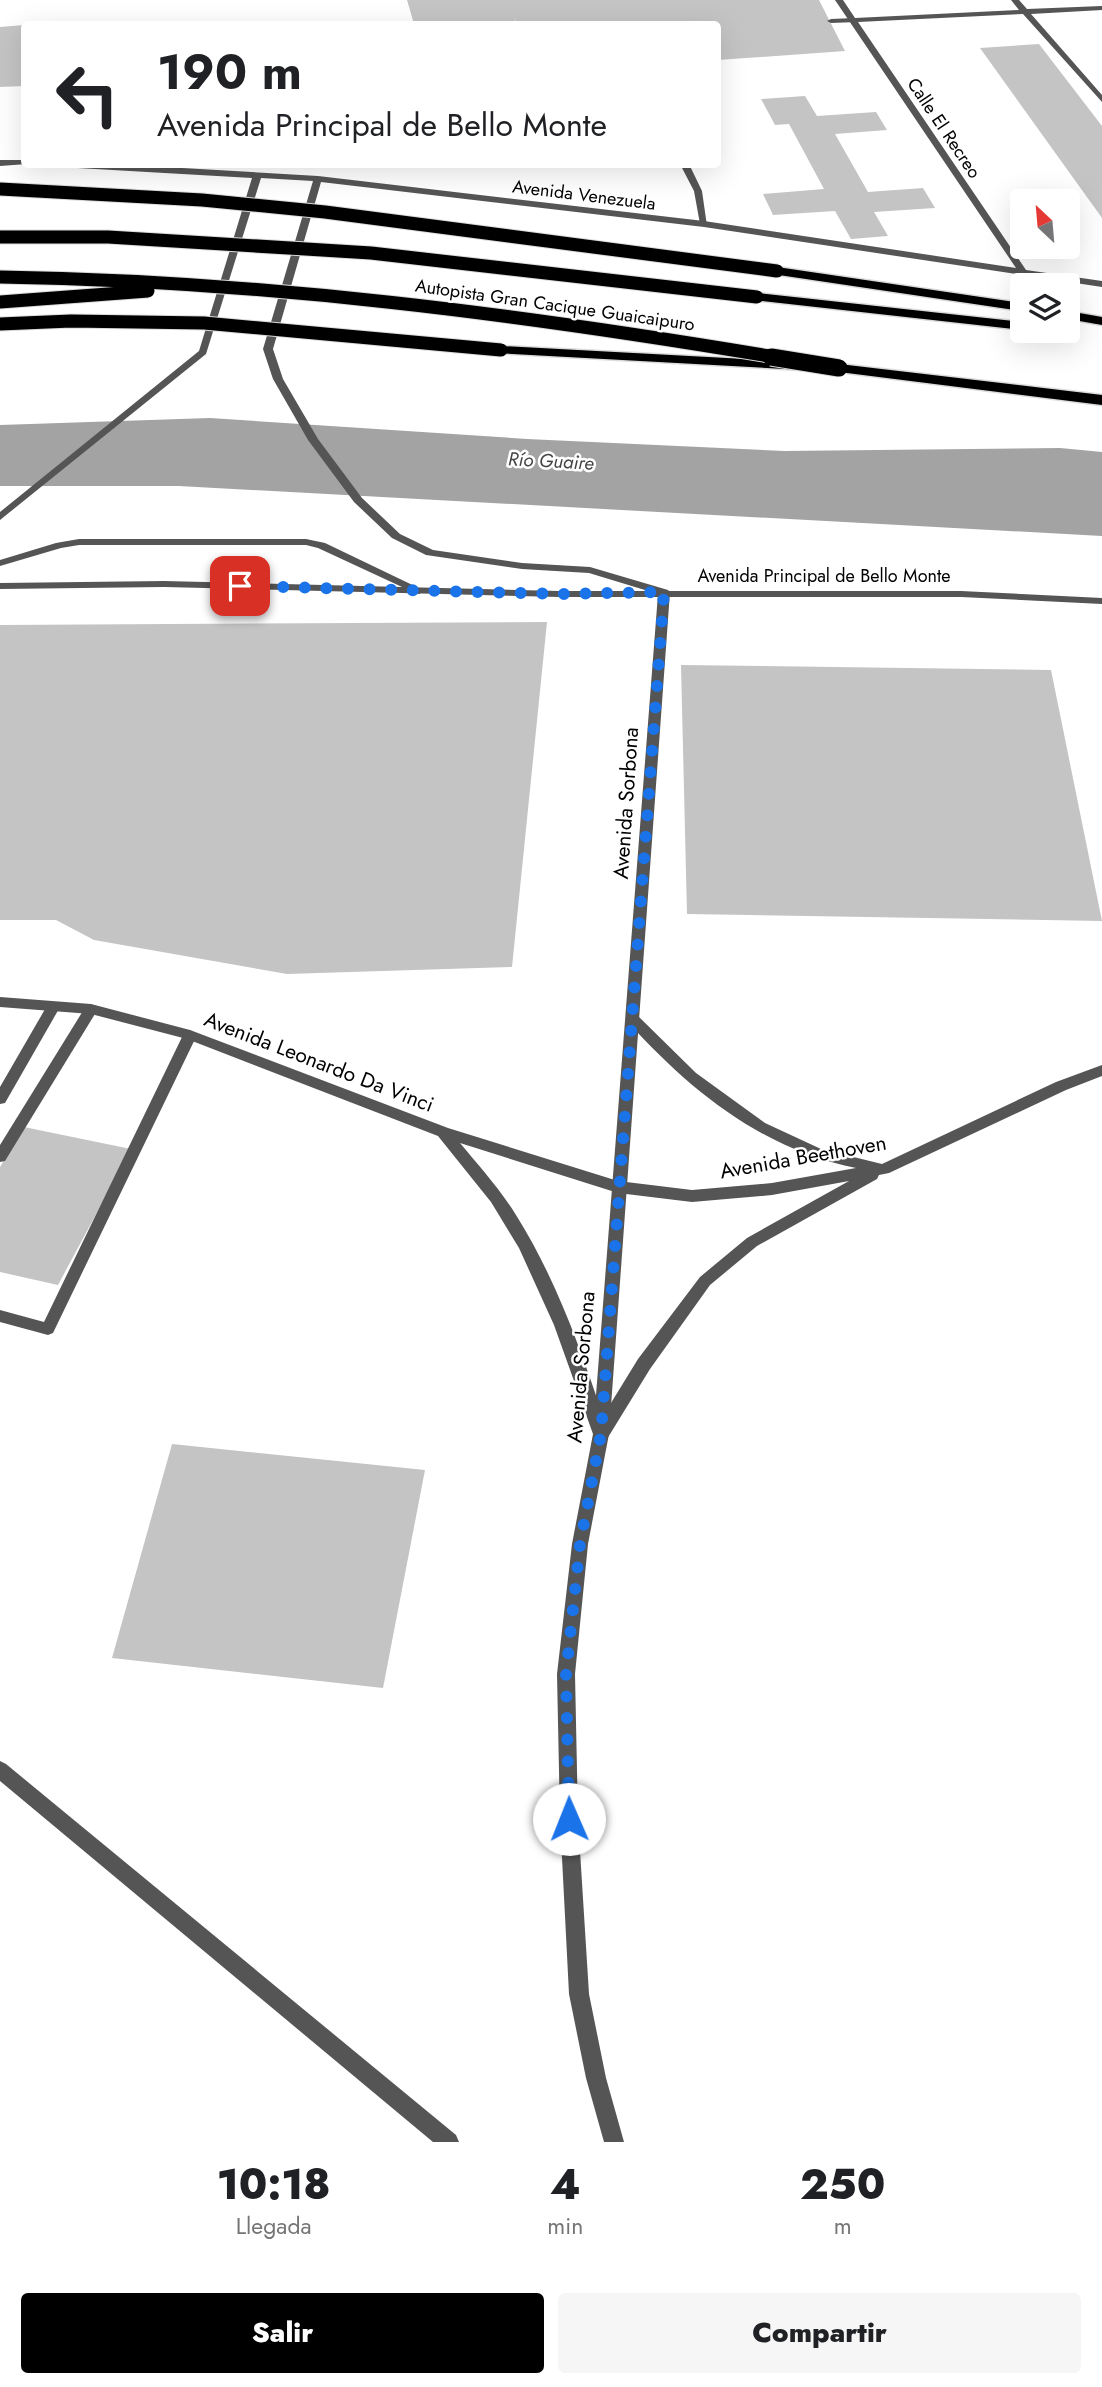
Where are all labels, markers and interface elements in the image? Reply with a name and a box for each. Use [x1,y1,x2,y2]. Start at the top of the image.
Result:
text: 190 m [157,37,302,107]
icon: left [42,49,133,140]
street label: Calle El Recreo [901,73,987,184]
text: Avenida Principal de Bello Monte [157,102,607,148]
street label: Avenida Venezuela [511,173,657,217]
north arrow [1010,189,1080,259]
map controls [1010,189,1080,343]
street label: Autopista Gran Cacique Guaicaipuro [414,272,697,338]
button: layers [1010,273,1080,343]
water label: Río Guaire [508,445,595,477]
pin [210,556,270,616]
street label: Avenida Principal de Bello Monte [697,563,951,589]
icon: arrive [221,567,259,605]
street label: Avenida Sorbona [606,726,646,880]
street label: Avenida Leonardo Da Vinci [200,1004,438,1120]
street label: Avenida Beethoven [717,1128,889,1186]
street label: Avenida Sorbona [559,1290,603,1444]
position arrow [532,1782,606,1856]
text: 10:18 [217,2154,331,2215]
text: 4 [550,2154,581,2215]
text: 250 [800,2154,885,2215]
text: Llegada [236,2209,312,2243]
text: min [547,2209,583,2243]
text: m [834,2209,852,2243]
button: Salir [21,2293,544,2373]
button: Compartir [558,2293,1081,2373]

